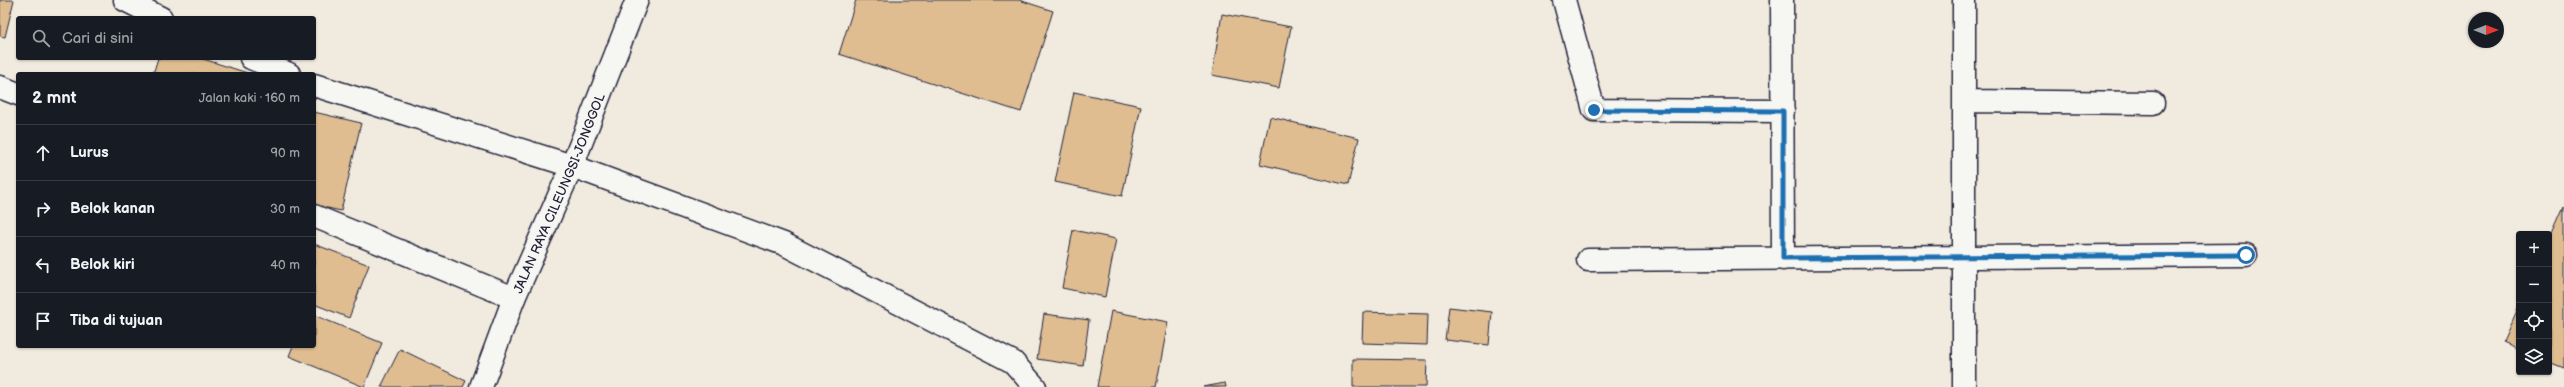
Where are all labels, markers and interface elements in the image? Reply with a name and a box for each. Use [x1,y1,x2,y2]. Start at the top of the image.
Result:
north arrow [2468,12,2504,48]
search box [16,16,316,60]
icon: search [30,27,52,49]
text: Cari di sini [62,29,133,48]
text: 2 mnt [32,88,76,108]
text: Jalan kaki · 160 m [199,90,300,106]
street label: JALAN RAYA CILEUNGSI-JONGGOL [510,91,609,296]
route end [1585,101,1603,119]
icon: ahead [32,142,54,164]
text: Lurus [70,143,109,162]
text: 90 m [271,145,300,161]
icon: right [32,198,54,220]
text: Belok kanan [70,199,155,218]
text: 30 m [270,201,300,217]
map controls [2516,231,2552,375]
button: + [2516,231,2552,267]
route start [2237,246,2255,264]
icon: left [32,254,54,276]
text: Belok kiri [70,255,135,274]
text: 40 m [270,257,300,273]
button: − [2516,267,2552,303]
button: locate [2516,303,2552,339]
icon: arrive [32,310,54,332]
text: Tiba di tujuan [70,311,163,330]
button: layers [2516,339,2552,375]

